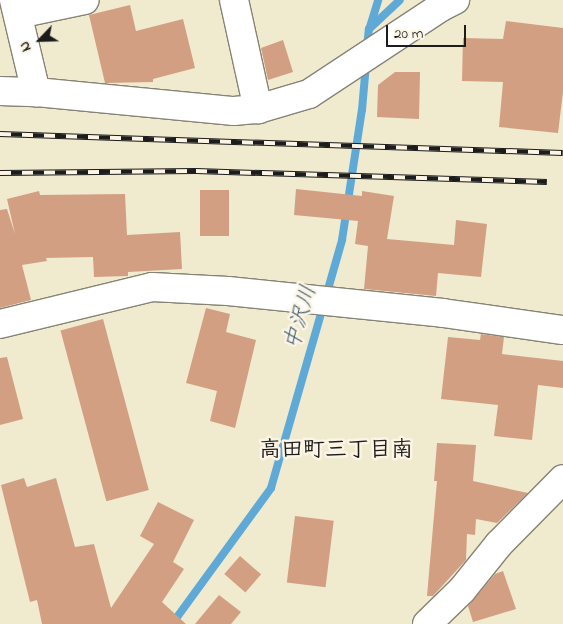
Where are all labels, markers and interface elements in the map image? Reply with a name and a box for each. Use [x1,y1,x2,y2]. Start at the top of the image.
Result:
north arrow [15,15,65,65]
scale bar [388,15,468,47]
text: 20 m [394,23,423,45]
text: N [14,38,37,55]
water label: 中沢川 [280,283,324,353]
district label: 高田町三丁目南 [259,439,413,465]

